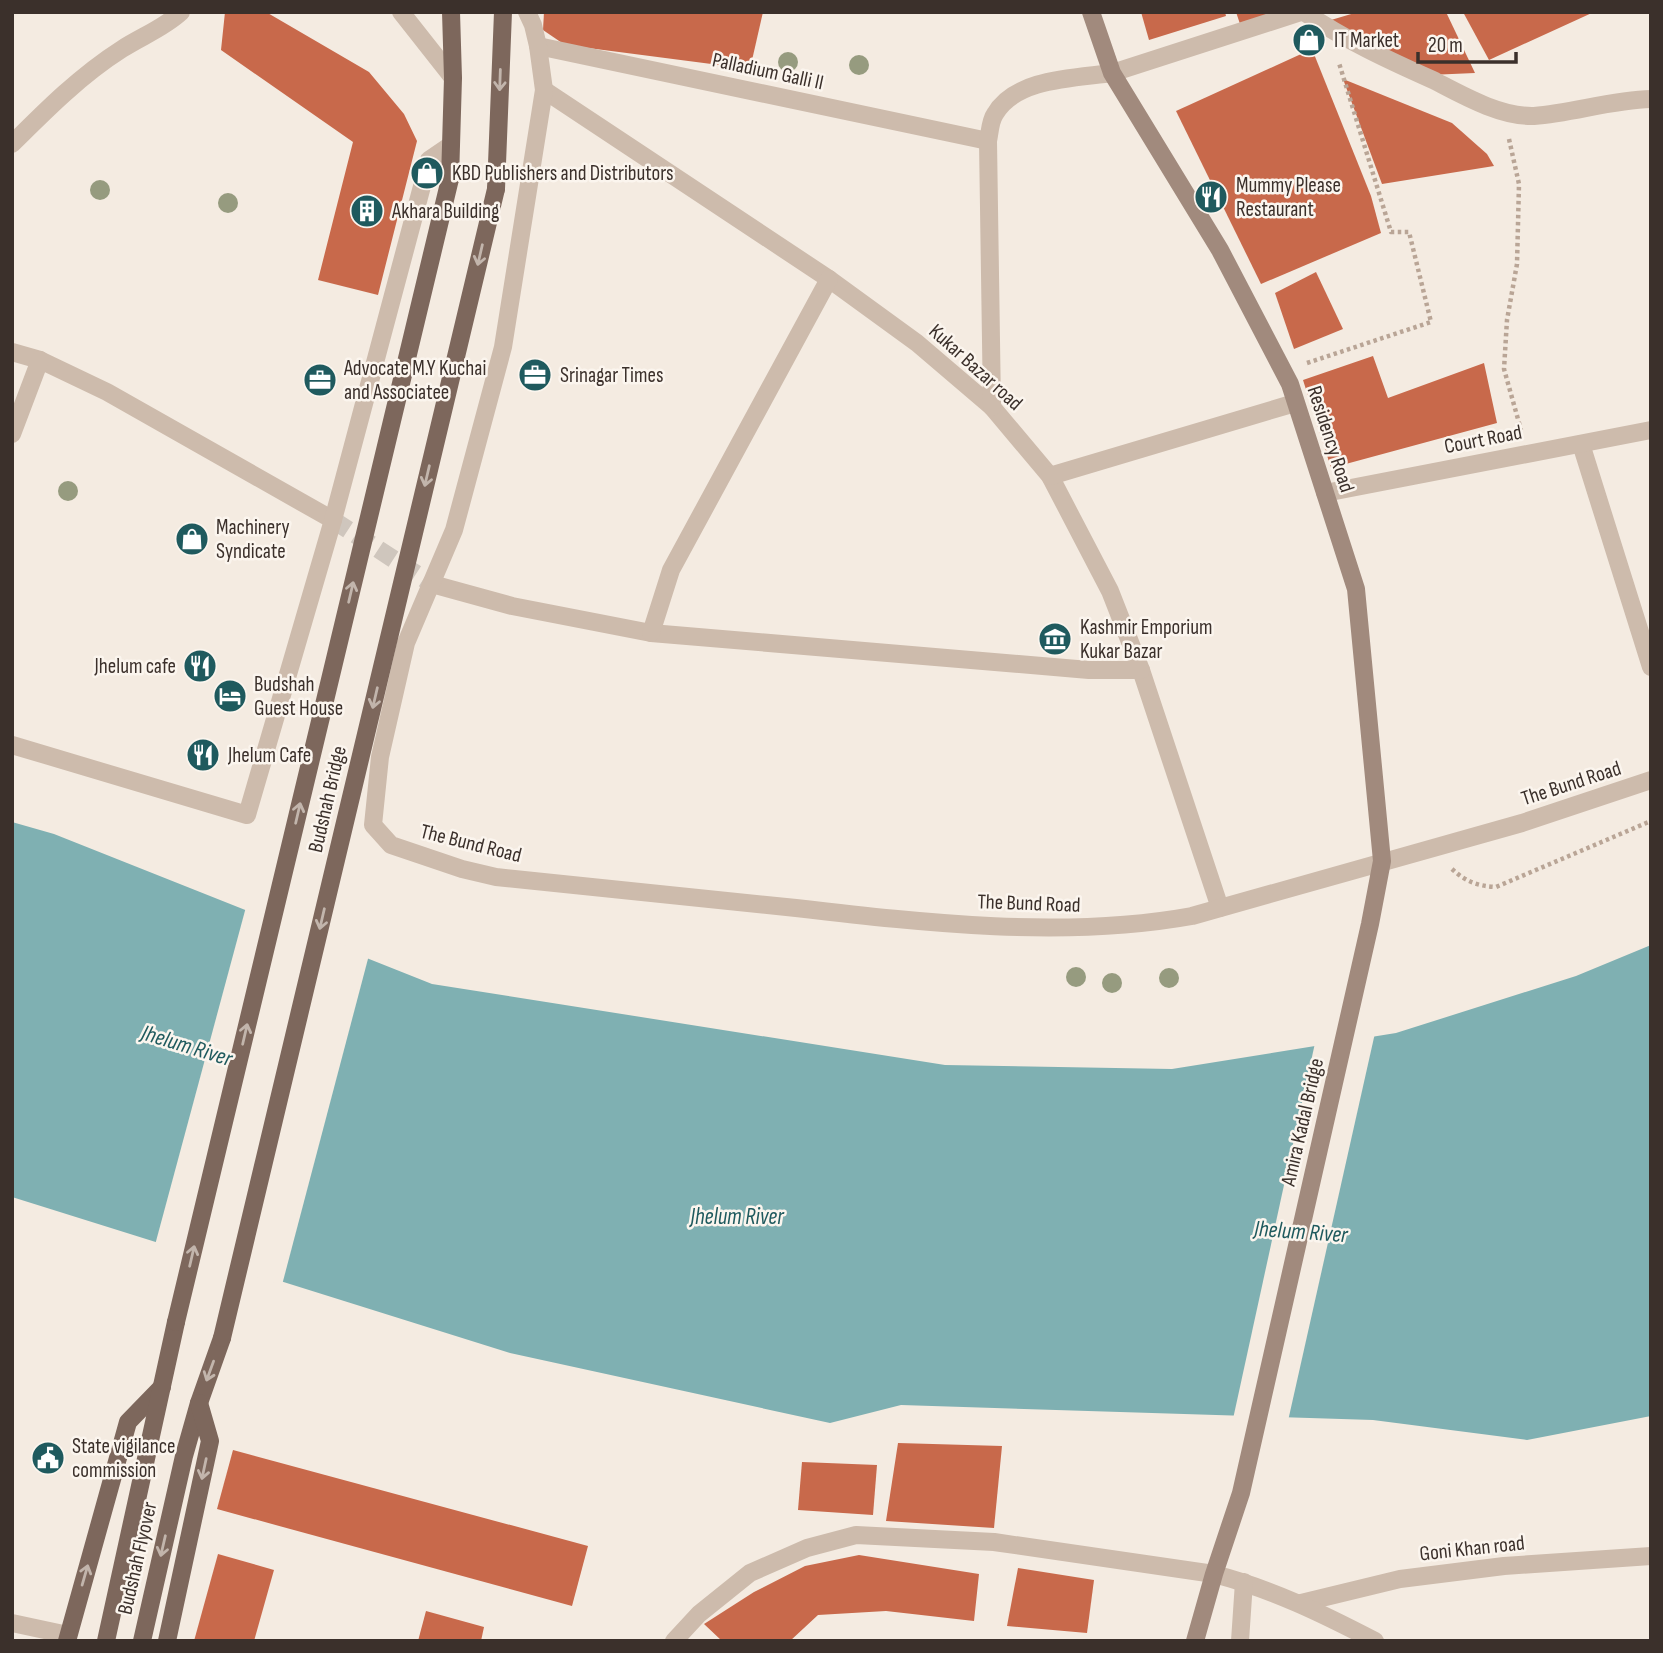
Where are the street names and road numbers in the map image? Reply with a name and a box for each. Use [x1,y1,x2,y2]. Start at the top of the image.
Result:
street label: Palladium Galli II [710,47,826,95]
street label: Kukar Bazar road [924,319,1028,416]
street label: Residency Road [1302,383,1359,495]
street label: Court Road [1442,420,1524,459]
street label: Budshah Bridge [303,743,352,855]
street label: The Bund Road [1518,756,1624,811]
street label: The Bund Road [418,819,524,868]
street label: The Bund Road [977,889,1081,918]
street label: Amira Kadal Bridge [1275,1056,1329,1189]
street label: Budshah Flyover [112,1499,163,1617]
street label: Goni Khan road [1418,1531,1526,1566]

